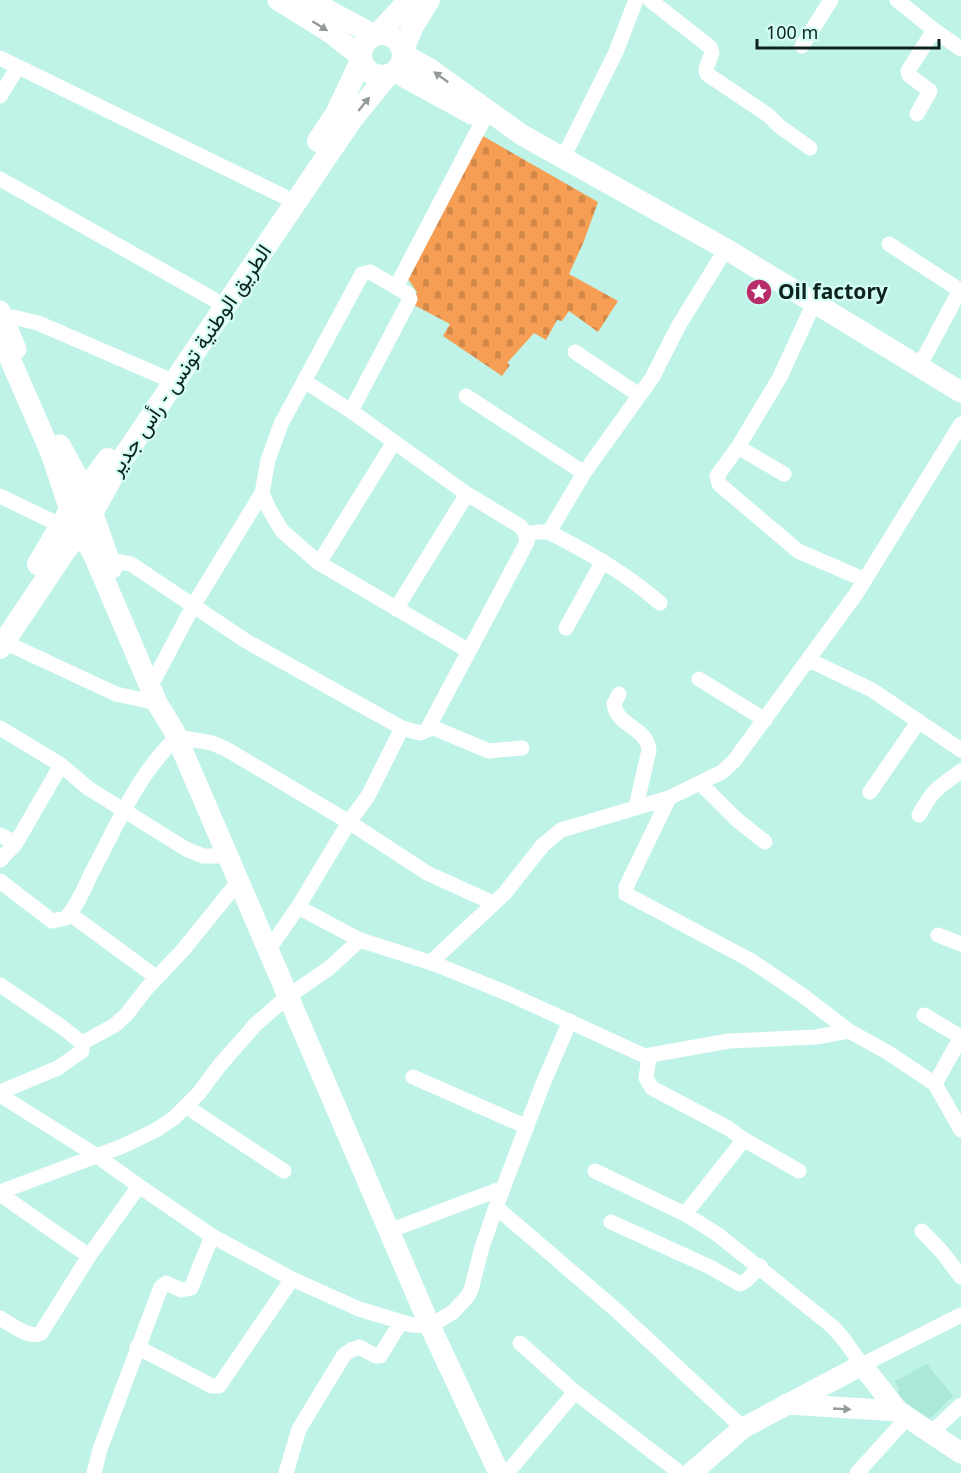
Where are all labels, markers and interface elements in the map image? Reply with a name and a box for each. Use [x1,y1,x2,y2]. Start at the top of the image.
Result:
scale bar [757,12,938,50]
one-way arrow [312,20,328,32]
text: 100 m [766,20,818,44]
one-way arrow [433,71,448,83]
one-way arrow [357,97,369,112]
street label: الطريق الوطنية تونس - رأس جدير [101,238,277,481]
place icon: Oil factory [744,277,774,307]
place label: Oil factory [778,277,888,305]
one-way arrow [833,1404,852,1413]

